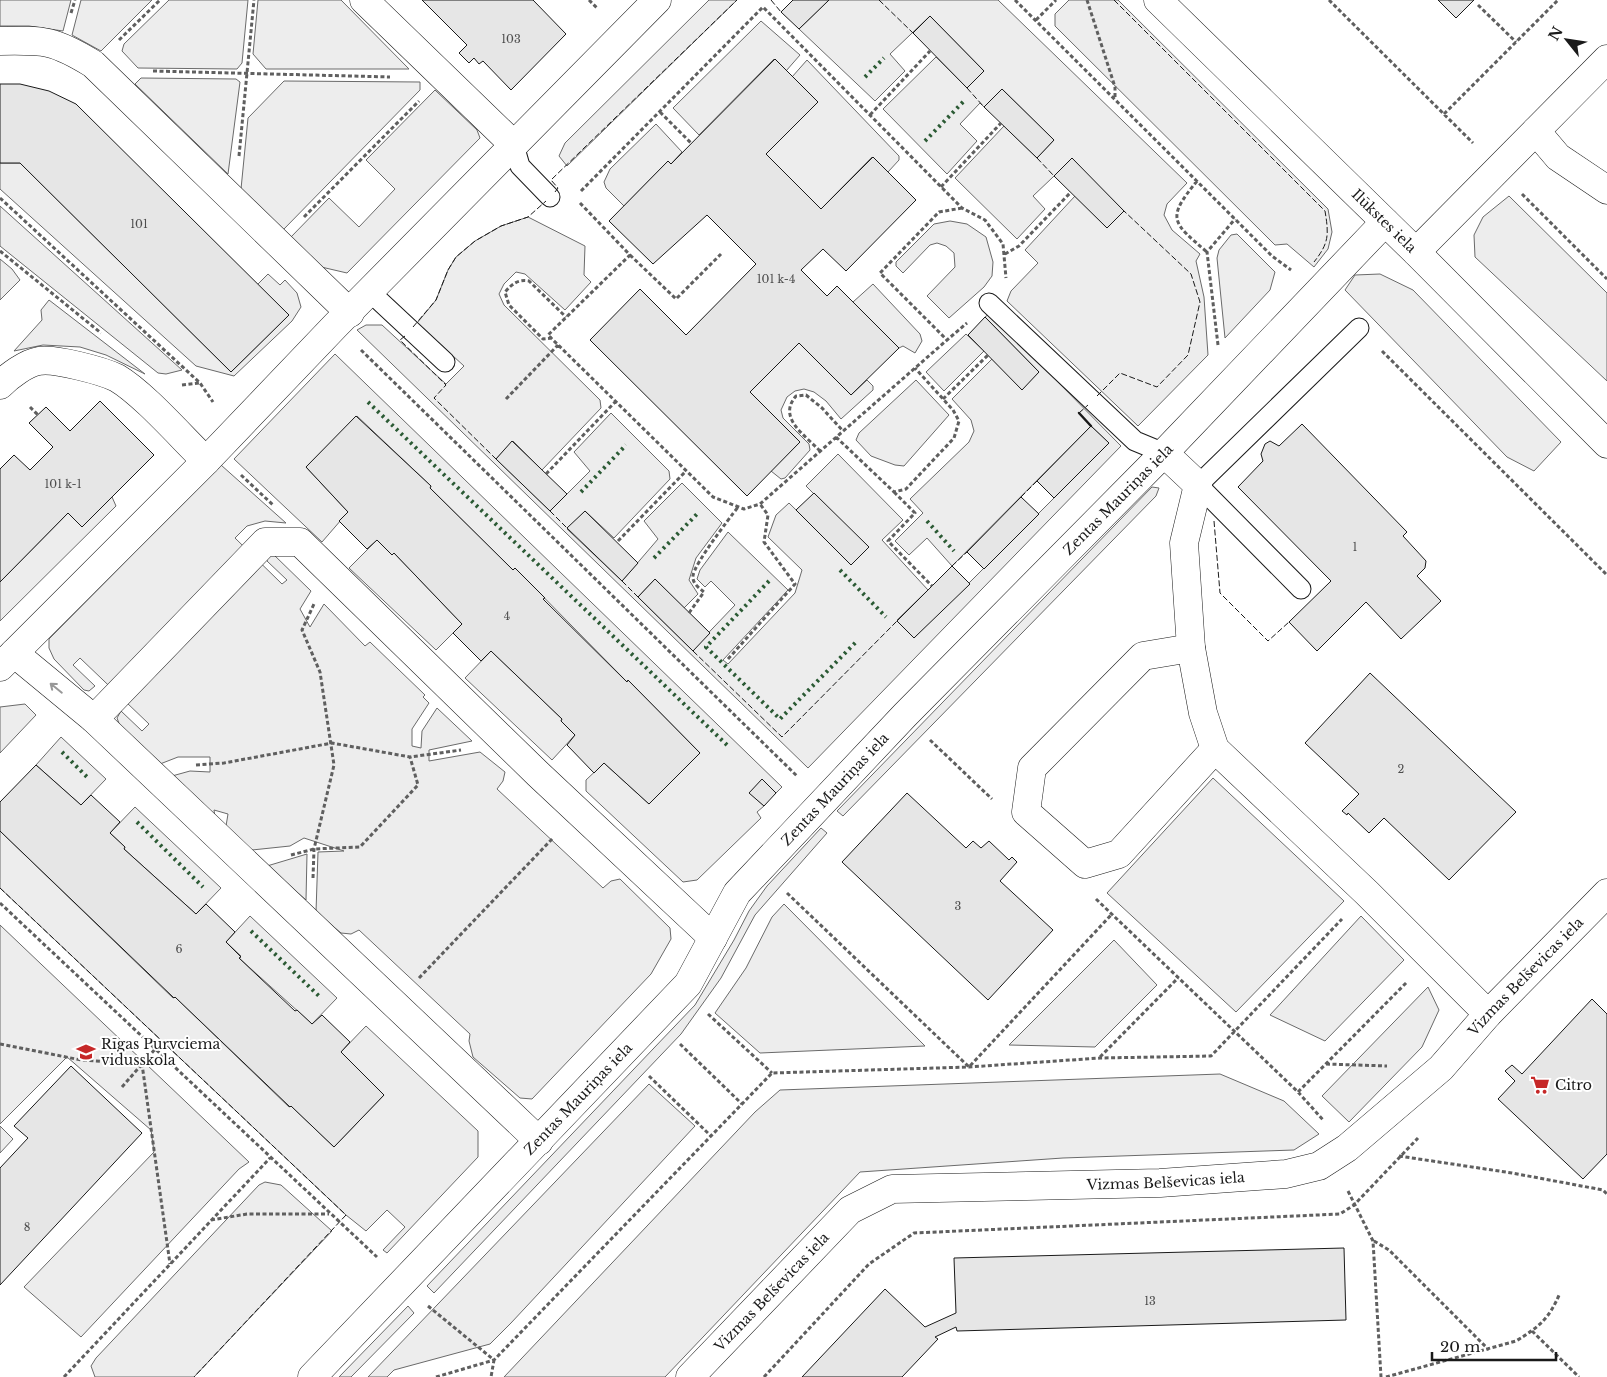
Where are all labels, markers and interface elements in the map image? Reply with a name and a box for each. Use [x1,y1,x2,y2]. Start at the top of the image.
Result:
north arrow [1542,15,1592,65]
text: N [1545,23,1567,44]
house number: 103 [501,32,521,46]
street label: Ilūkstes iela [1348,185,1420,257]
house number: 101 [130,217,148,231]
house number: 101 k-4 [757,272,795,286]
street label: Zentas Mauriņas iela [1059,440,1177,559]
house number: 101 k-1 [44,477,82,491]
house number: 1 [1353,540,1358,554]
house number: 4 [504,609,510,623]
one-way arrow [50,682,63,693]
street label: Zentas Mauriņas iela [777,729,893,849]
house number: 2 [1398,762,1405,776]
house number: 3 [955,899,962,913]
street label: Vizmas Belševicas iela [1463,913,1587,1040]
house number: 6 [175,942,183,956]
place label: Rīgas Purvciema vidusskola [101,1035,221,1069]
street label: Zentas Mauriņas iela [520,1039,636,1159]
school or university icon: Rīgas Purvciema vidusskola [75,1041,97,1063]
supermarket icon: Citro [1529,1074,1551,1096]
place label: Citro [1555,1076,1592,1094]
street label: Vizmas Belševicas iela [1085,1168,1246,1194]
house number: 8 [24,1220,30,1234]
street label: Vizmas Belševicas iela [710,1228,833,1356]
house number: 13 [1144,1294,1156,1308]
scale bar [1432,1330,1556,1362]
text: 20 m [1440,1337,1480,1356]

